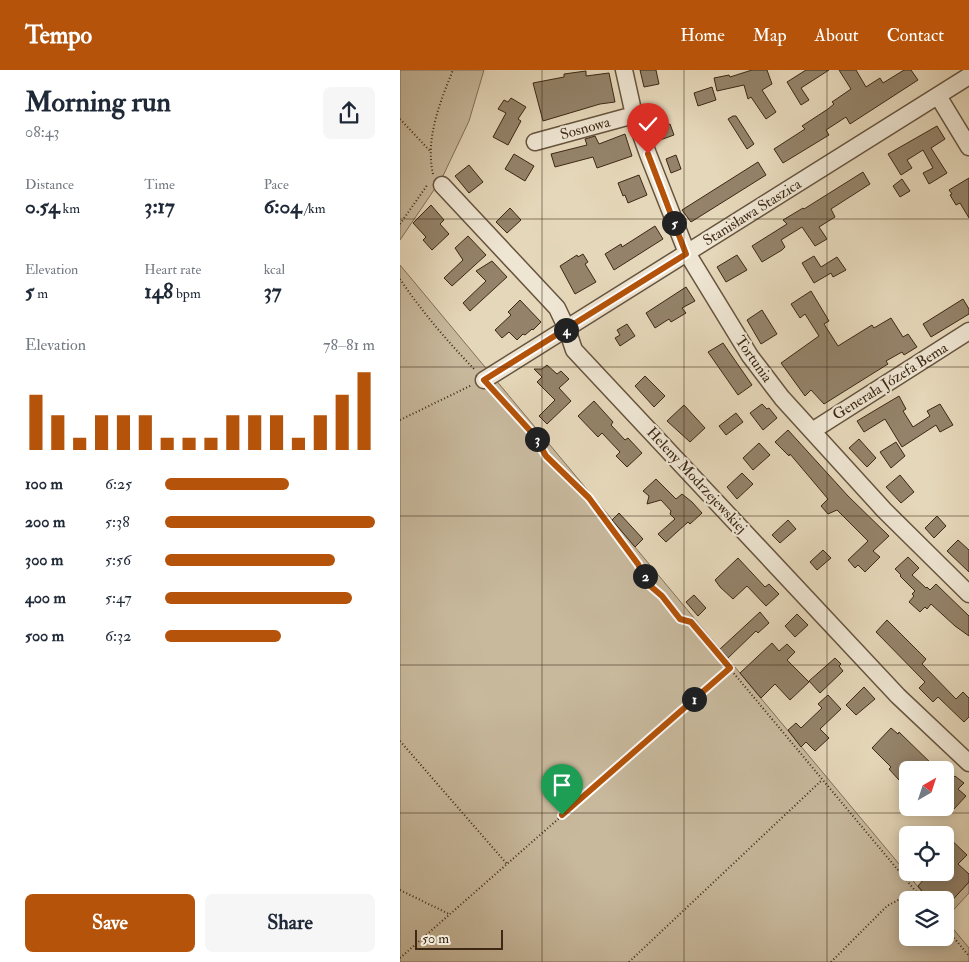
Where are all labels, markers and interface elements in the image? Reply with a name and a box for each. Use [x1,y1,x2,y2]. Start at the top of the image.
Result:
text: Tempo [25,20,92,51]
text: Home [680,24,725,47]
text: Map [753,24,787,47]
text: About [815,24,859,47]
text: Contact [887,24,944,47]
text: Morning run [25,85,171,120]
button: share [323,87,375,139]
pin [627,103,669,154]
icon: check [634,110,662,138]
street label: Sosnowa [558,113,613,144]
text: 08:43 [25,122,59,142]
street label: Stanisława Staszica [700,174,806,250]
text: Distance [25,176,74,193]
text: Time [144,176,175,193]
text: Pace [264,176,289,193]
text: 0.54 [25,193,60,220]
text: 3:17 [144,193,175,220]
text: 6:04 [264,193,301,220]
text: km [60,200,80,217]
text: /km [301,200,326,217]
pin: 5 [662,210,686,236]
text: 5 [671,215,678,232]
text: Elevation [25,261,78,278]
text: Heart rate [144,261,201,278]
text: kcal [264,261,285,278]
text: 5 [25,278,34,305]
text: 148 [144,278,173,305]
text: 37 [264,278,281,305]
text: m [34,285,48,302]
text: bpm [173,285,201,302]
pin: 4 [554,318,578,342]
text: 4 [563,322,570,339]
street label: Tortunia [731,332,777,387]
text: Elevation [25,335,86,355]
text: 78–81 m [323,335,375,355]
street label: Generała Józefa Bema [829,338,953,425]
street label: Heleny Modrzejewskiej [642,423,751,538]
pin: 3 [524,426,550,452]
text: 3 [535,431,540,448]
text: 100 m [25,474,63,494]
text: 6:25 [105,474,132,494]
text: 200 m [25,512,65,532]
text: 5:38 [105,512,130,532]
text: 300 m [25,550,63,570]
text: 5:56 [105,550,131,570]
pin: 2 [632,564,658,588]
text: 2 [642,568,649,585]
text: 400 m [25,588,66,608]
text: 5:47 [105,588,132,608]
text: 500 m [25,626,64,646]
text: 6:32 [105,626,131,646]
pin: 1 [682,686,706,712]
text: 1 [692,691,697,708]
north arrow [899,761,954,816]
map controls [899,761,954,946]
pin [541,764,583,815]
icon: arrive [548,771,576,799]
button: locate [899,826,954,881]
button: layers [899,891,954,946]
button: Save [25,894,195,952]
button: Share [205,894,375,952]
scale bar [415,927,502,950]
text: 50 m [422,930,449,947]

